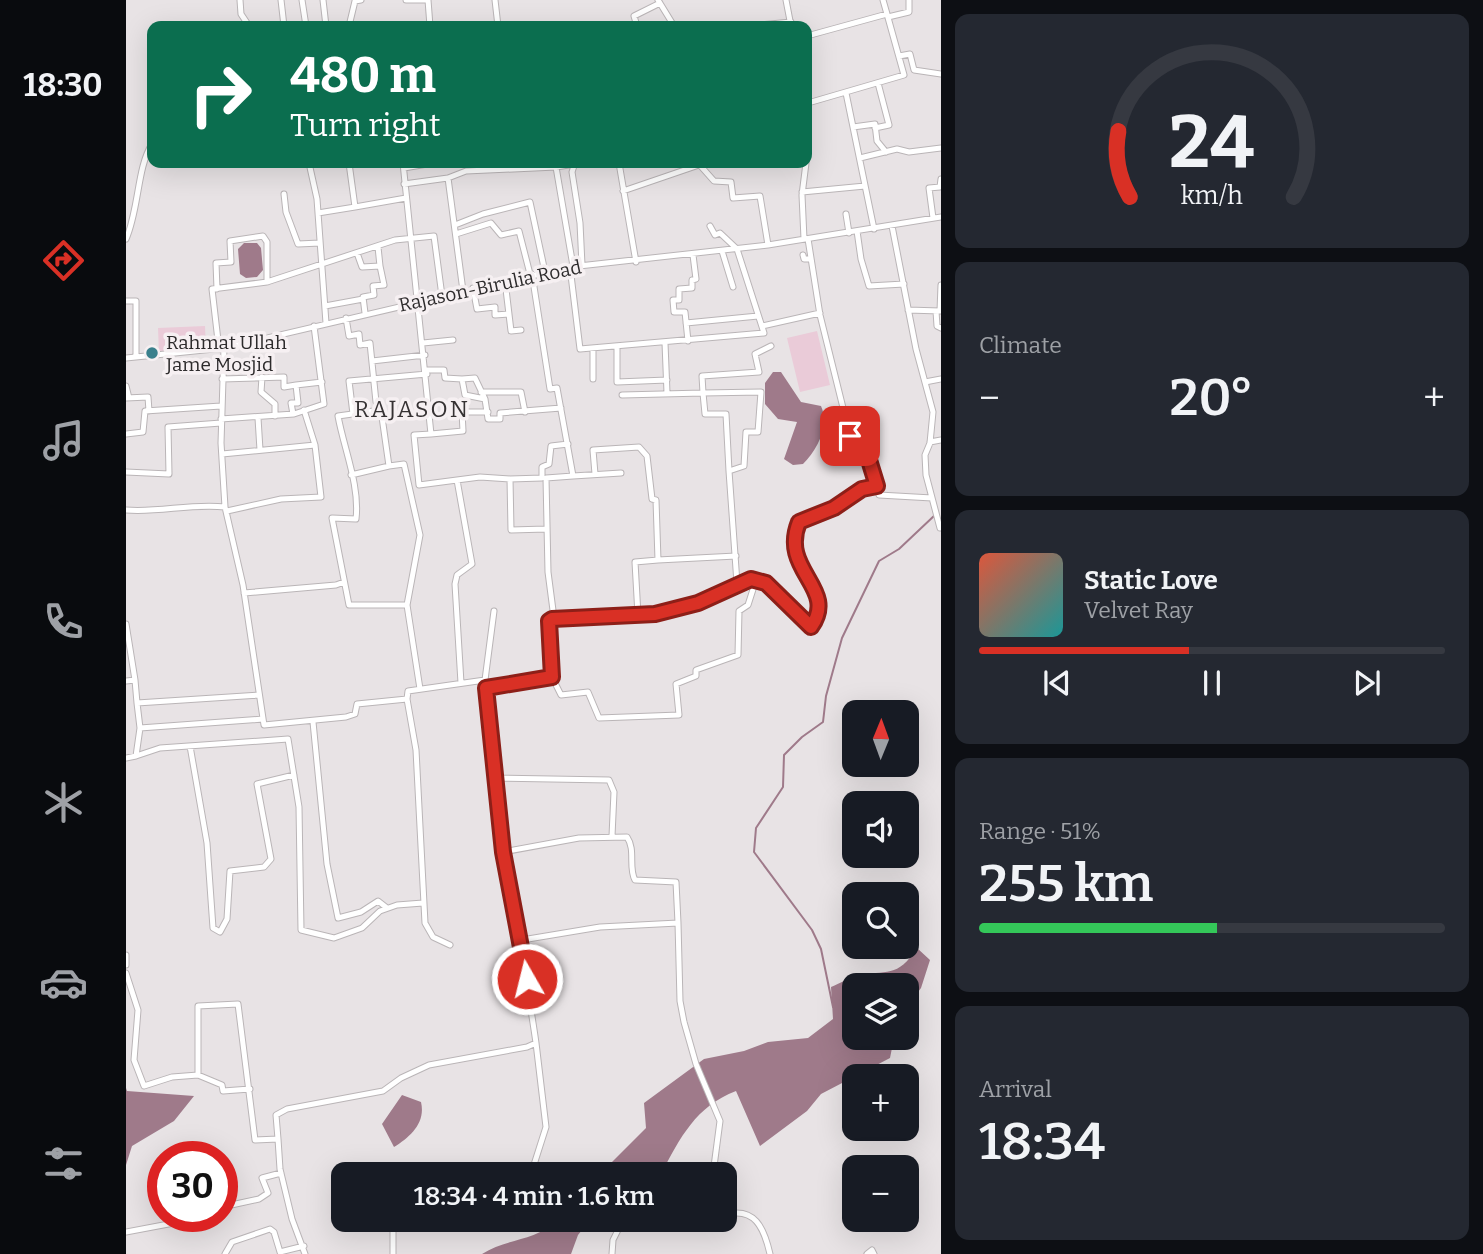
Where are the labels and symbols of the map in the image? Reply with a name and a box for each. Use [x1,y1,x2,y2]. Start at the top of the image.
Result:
street label: Rajason-Birulia Road [397,255,583,317]
place label: Rahmat Ullah Jame Mosjid [165,331,287,376]
marker: Rahmat Ullah Jame Mosjid [144,345,160,361]
district label: RAJASON [354,395,470,423]
pin [820,406,880,466]
north arrow [842,700,919,777]
position arrow [490,942,564,1016]
speed limit sign: 30 [147,1141,238,1232]

